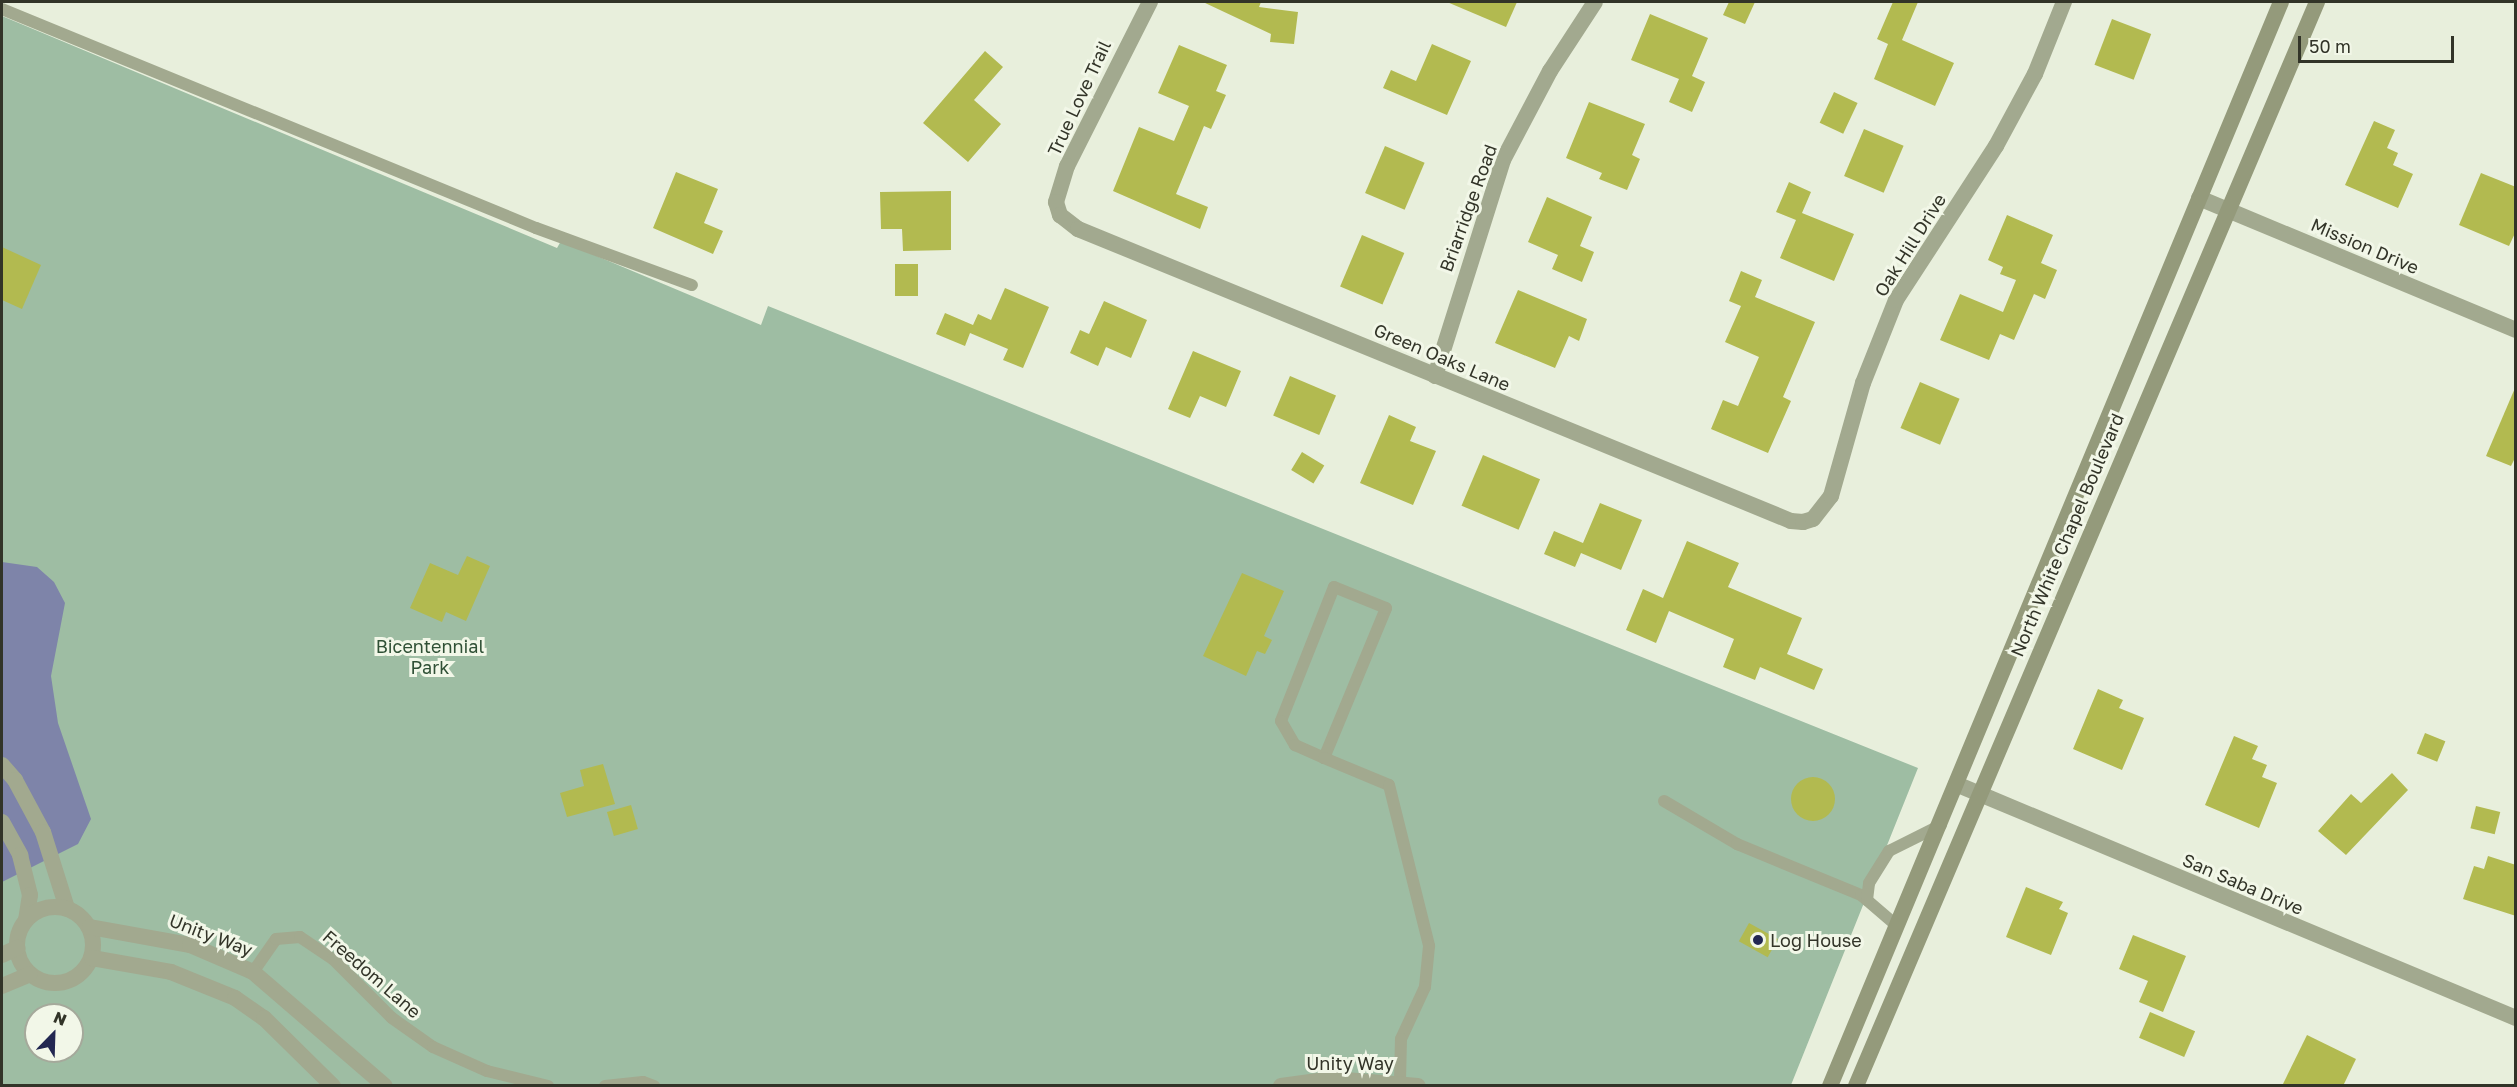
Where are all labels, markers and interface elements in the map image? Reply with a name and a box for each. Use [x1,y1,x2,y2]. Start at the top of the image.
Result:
scale bar [2301,24,2457,62]
text: 50 m [2309,35,2351,57]
street label: True Love Trail [1043,37,1115,159]
street label: Briarridge Road [1435,141,1501,275]
street label: Oak Hill Drive [1870,190,1950,300]
street label: Mission Drive [2308,214,2422,278]
street label: Green Oaks Lane [1371,319,1513,395]
street label: North White Chapel Boulevard [2006,410,2128,660]
park label: Bicentennial Park [376,636,484,678]
street label: San Saba Drive [2179,849,2307,919]
street label: Unity Way [166,909,256,961]
street label: Freedom Lane [319,926,425,1022]
place label: Log House [1770,929,1862,951]
marker: Log House [1751,933,1765,947]
north arrow [24,1003,84,1063]
text: N [51,1007,70,1030]
street label: Unity Way [1306,1052,1394,1074]

